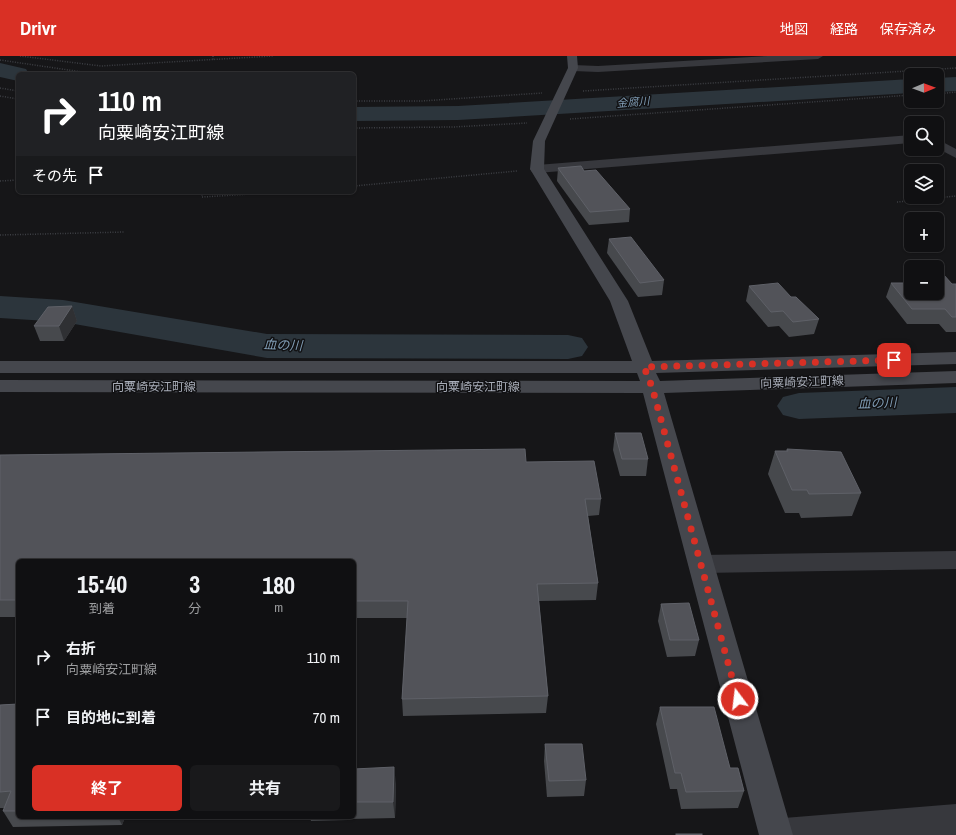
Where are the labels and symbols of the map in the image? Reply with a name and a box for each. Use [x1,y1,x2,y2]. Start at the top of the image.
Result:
north arrow [904,68,944,108]
water label: 金腐川 [616,94,651,110]
water label: 血の川 [263,336,305,354]
pin [877,343,911,377]
street label: 向粟崎安江町線 [760,373,844,391]
street label: 向粟崎安江町線 [112,379,196,395]
street label: 向粟崎安江町線 [436,379,520,395]
water label: 血の川 [857,394,899,412]
position arrow [717,678,759,720]

